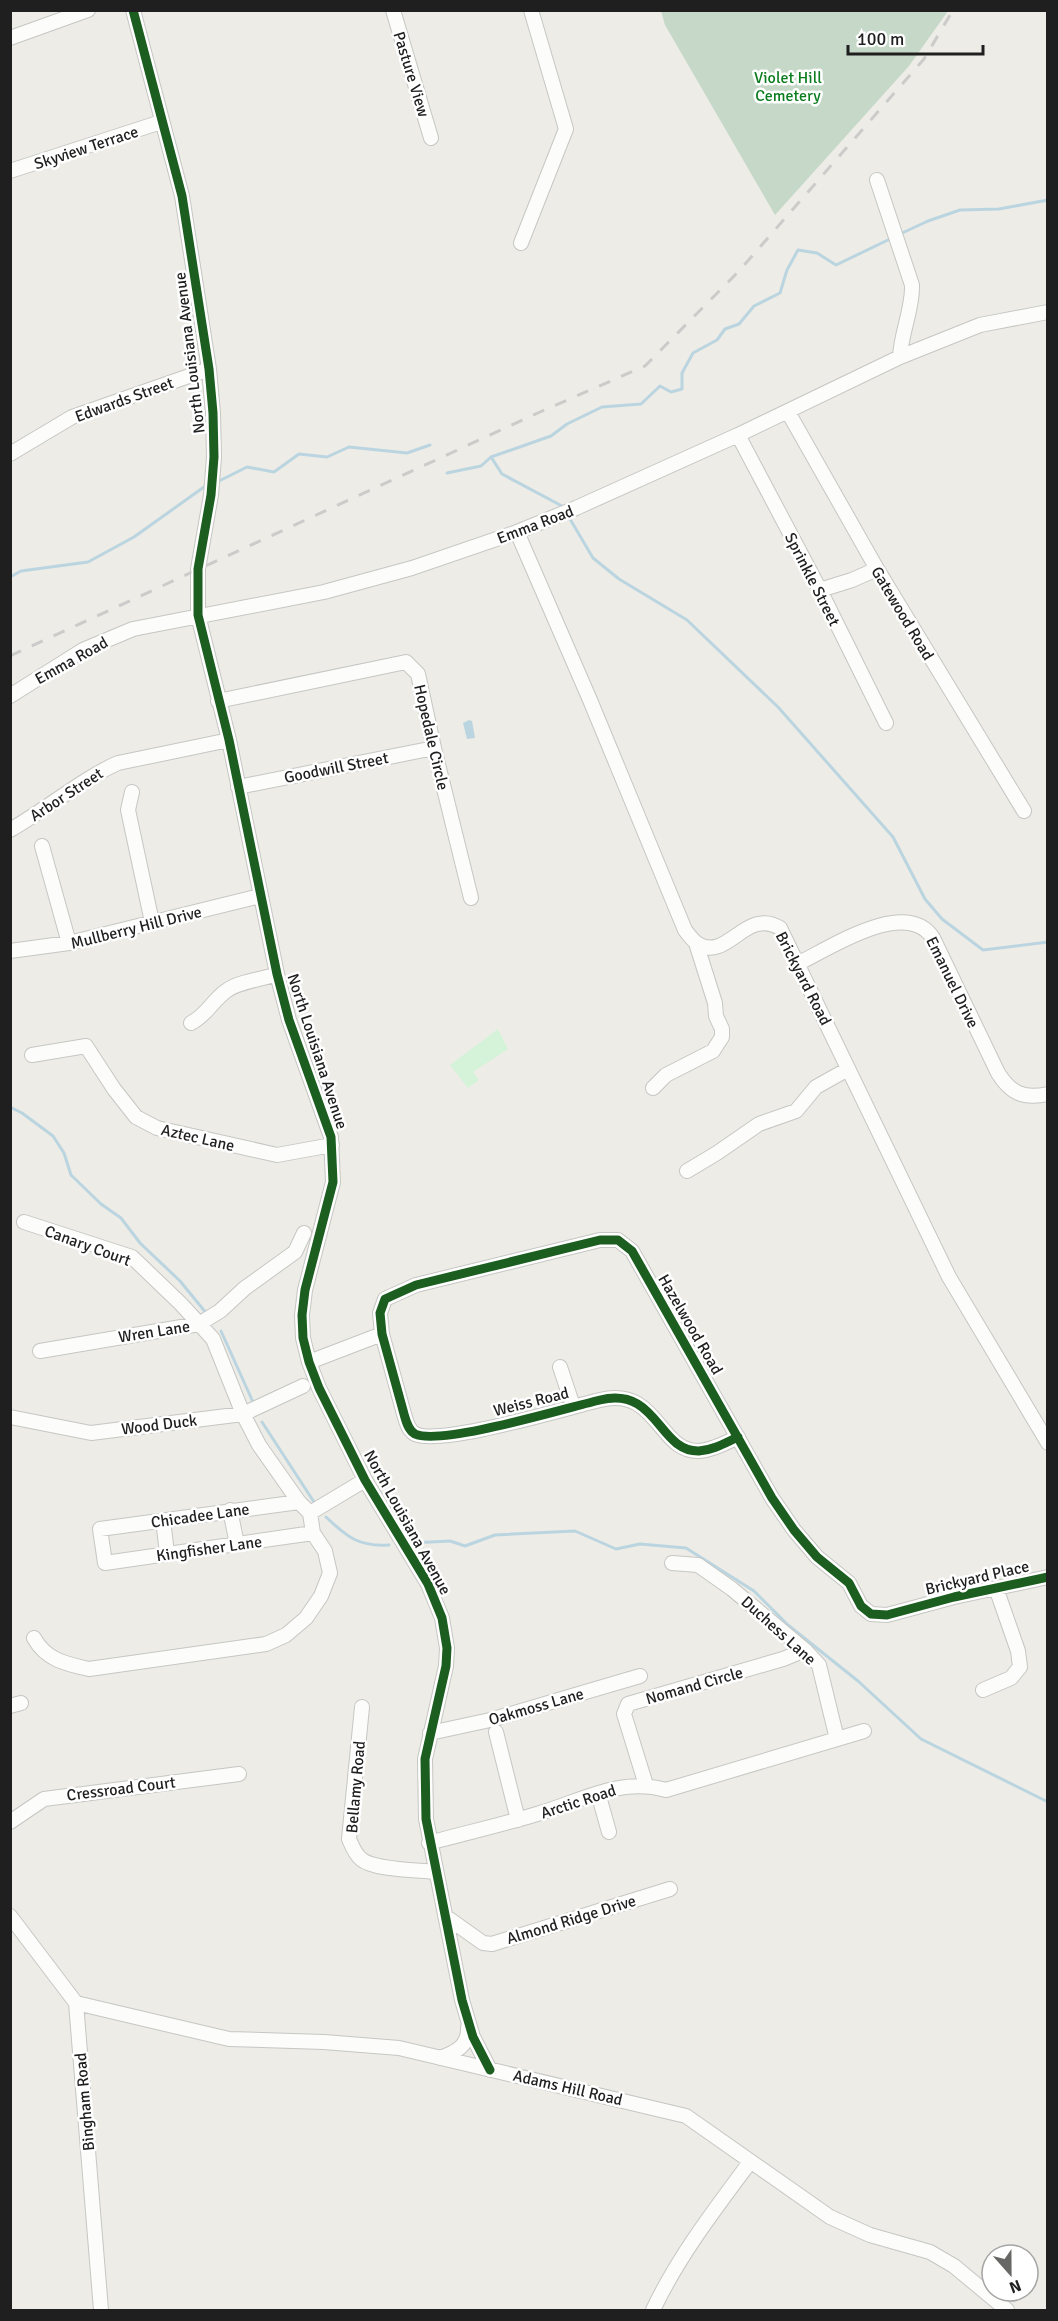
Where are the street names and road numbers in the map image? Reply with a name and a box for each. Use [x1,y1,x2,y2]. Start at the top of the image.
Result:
street label: Pasture View [389,29,434,120]
street label: Skyview Terrace [32,122,141,174]
street label: North Louisiana Avenue [170,271,210,435]
street label: Edwards Street [72,373,177,427]
street label: Emma Road [494,501,576,549]
street label: Sprinkle Street [780,529,844,630]
street label: Gatewood Road [866,563,938,664]
street label: Emma Road [31,633,112,689]
street label: Hopedale Circle [409,682,453,792]
street label: Goodwill Street [282,748,390,788]
street label: Arbor Street [26,763,107,826]
street label: Mullberry Hill Drive [69,902,204,954]
street label: Brickyard Road [771,928,835,1029]
street label: Emanuel Drive [921,933,983,1031]
street label: North Louisiana Avenue [282,971,352,1132]
street label: Aztec Lane [159,1120,236,1156]
street label: Canary Court [42,1221,134,1271]
street label: Hazelwood Road [653,1271,727,1378]
street label: Wren Lane [117,1316,191,1348]
street label: Weiss Road [491,1383,571,1421]
street label: Wood Duck [120,1410,198,1440]
street label: North Louisiana Avenue [359,1447,455,1598]
street label: Chicadee Lane [150,1499,251,1533]
street label: Kingfisher Lane [155,1532,263,1566]
street label: Brickyard Place [923,1556,1031,1600]
street label: Duchess Lane [737,1592,820,1670]
street label: Nomand Circle [643,1663,745,1709]
street label: Oakmoss Lane [486,1684,586,1730]
street label: Bellamy Road [342,1740,370,1834]
street label: Cressroad Court [65,1772,177,1806]
street label: Arctic Road [538,1780,619,1824]
street label: Almond Ridge Drive [504,1891,638,1949]
street label: Bingham Road [71,2052,99,2152]
street label: Adams Hill Road [511,2066,624,2110]

